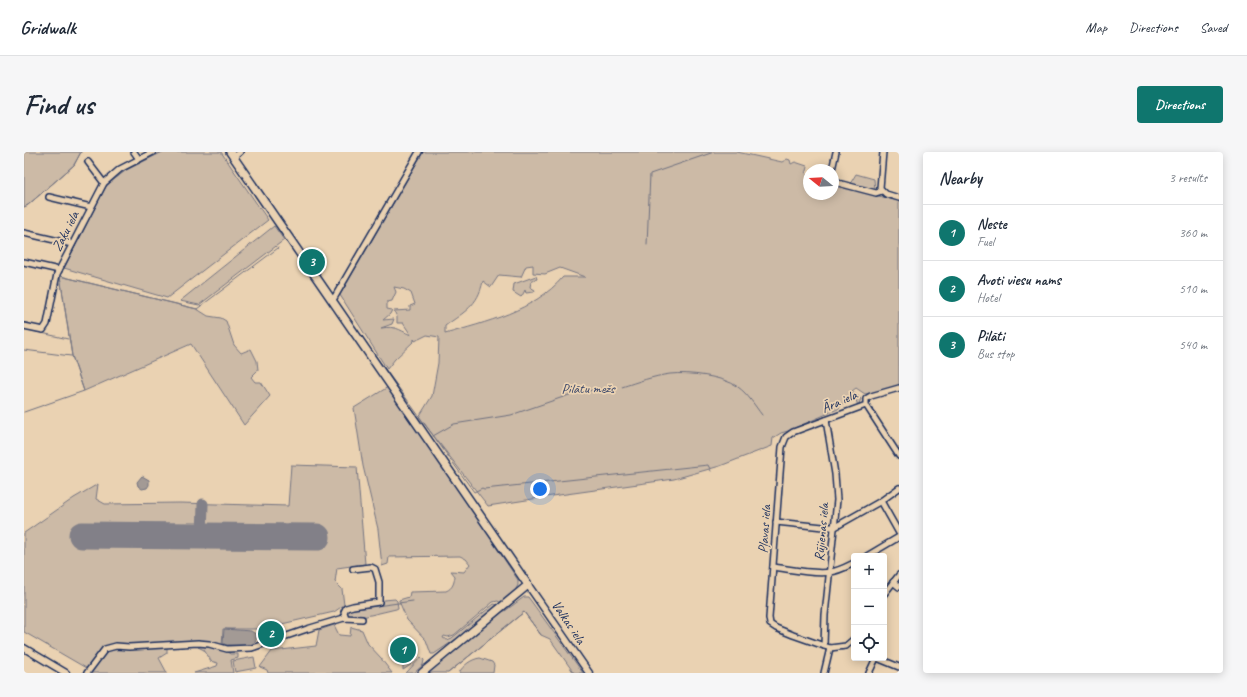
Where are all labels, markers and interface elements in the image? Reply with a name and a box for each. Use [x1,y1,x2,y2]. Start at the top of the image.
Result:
text: Gridwalk [20,16,76,40]
text: Map [1086,19,1107,36]
text: Directions [1129,19,1178,36]
text: Saved [1200,19,1227,36]
button: Directions [1137,86,1223,123]
text: Find us [24,87,94,122]
north arrow [803,164,839,200]
text: Nearby [939,168,982,189]
text: 3 results [1169,170,1207,186]
street label: Zaķu iela [48,208,83,254]
text: Neste [977,215,1007,234]
text: 1 [949,225,955,241]
text: 360 m [1179,225,1207,241]
text: Fuel [977,234,994,250]
pin: 3 [299,247,325,277]
text: Avoti viesu nams [977,271,1061,290]
text: 2 [949,281,955,297]
text: 510 m [1179,281,1207,297]
text: Hotel [977,290,1000,306]
text: Pilāti [977,327,1004,346]
text: 3 [949,337,955,353]
text: 540 m [1179,337,1207,353]
text: Bus stop [977,346,1014,362]
park label: Pilātu mežs [561,380,616,397]
street label: Āra iela [819,386,860,417]
your location [530,479,550,499]
street label: Rūjienas iela [810,501,833,562]
street label: Pļavas iela [754,503,775,554]
map controls [851,553,887,661]
button: + [851,553,887,589]
button: − [851,589,887,625]
street label: Valkas iela [548,597,590,648]
pin: 2 [258,619,284,649]
button: locate [851,625,887,661]
pin: 1 [390,635,416,665]

